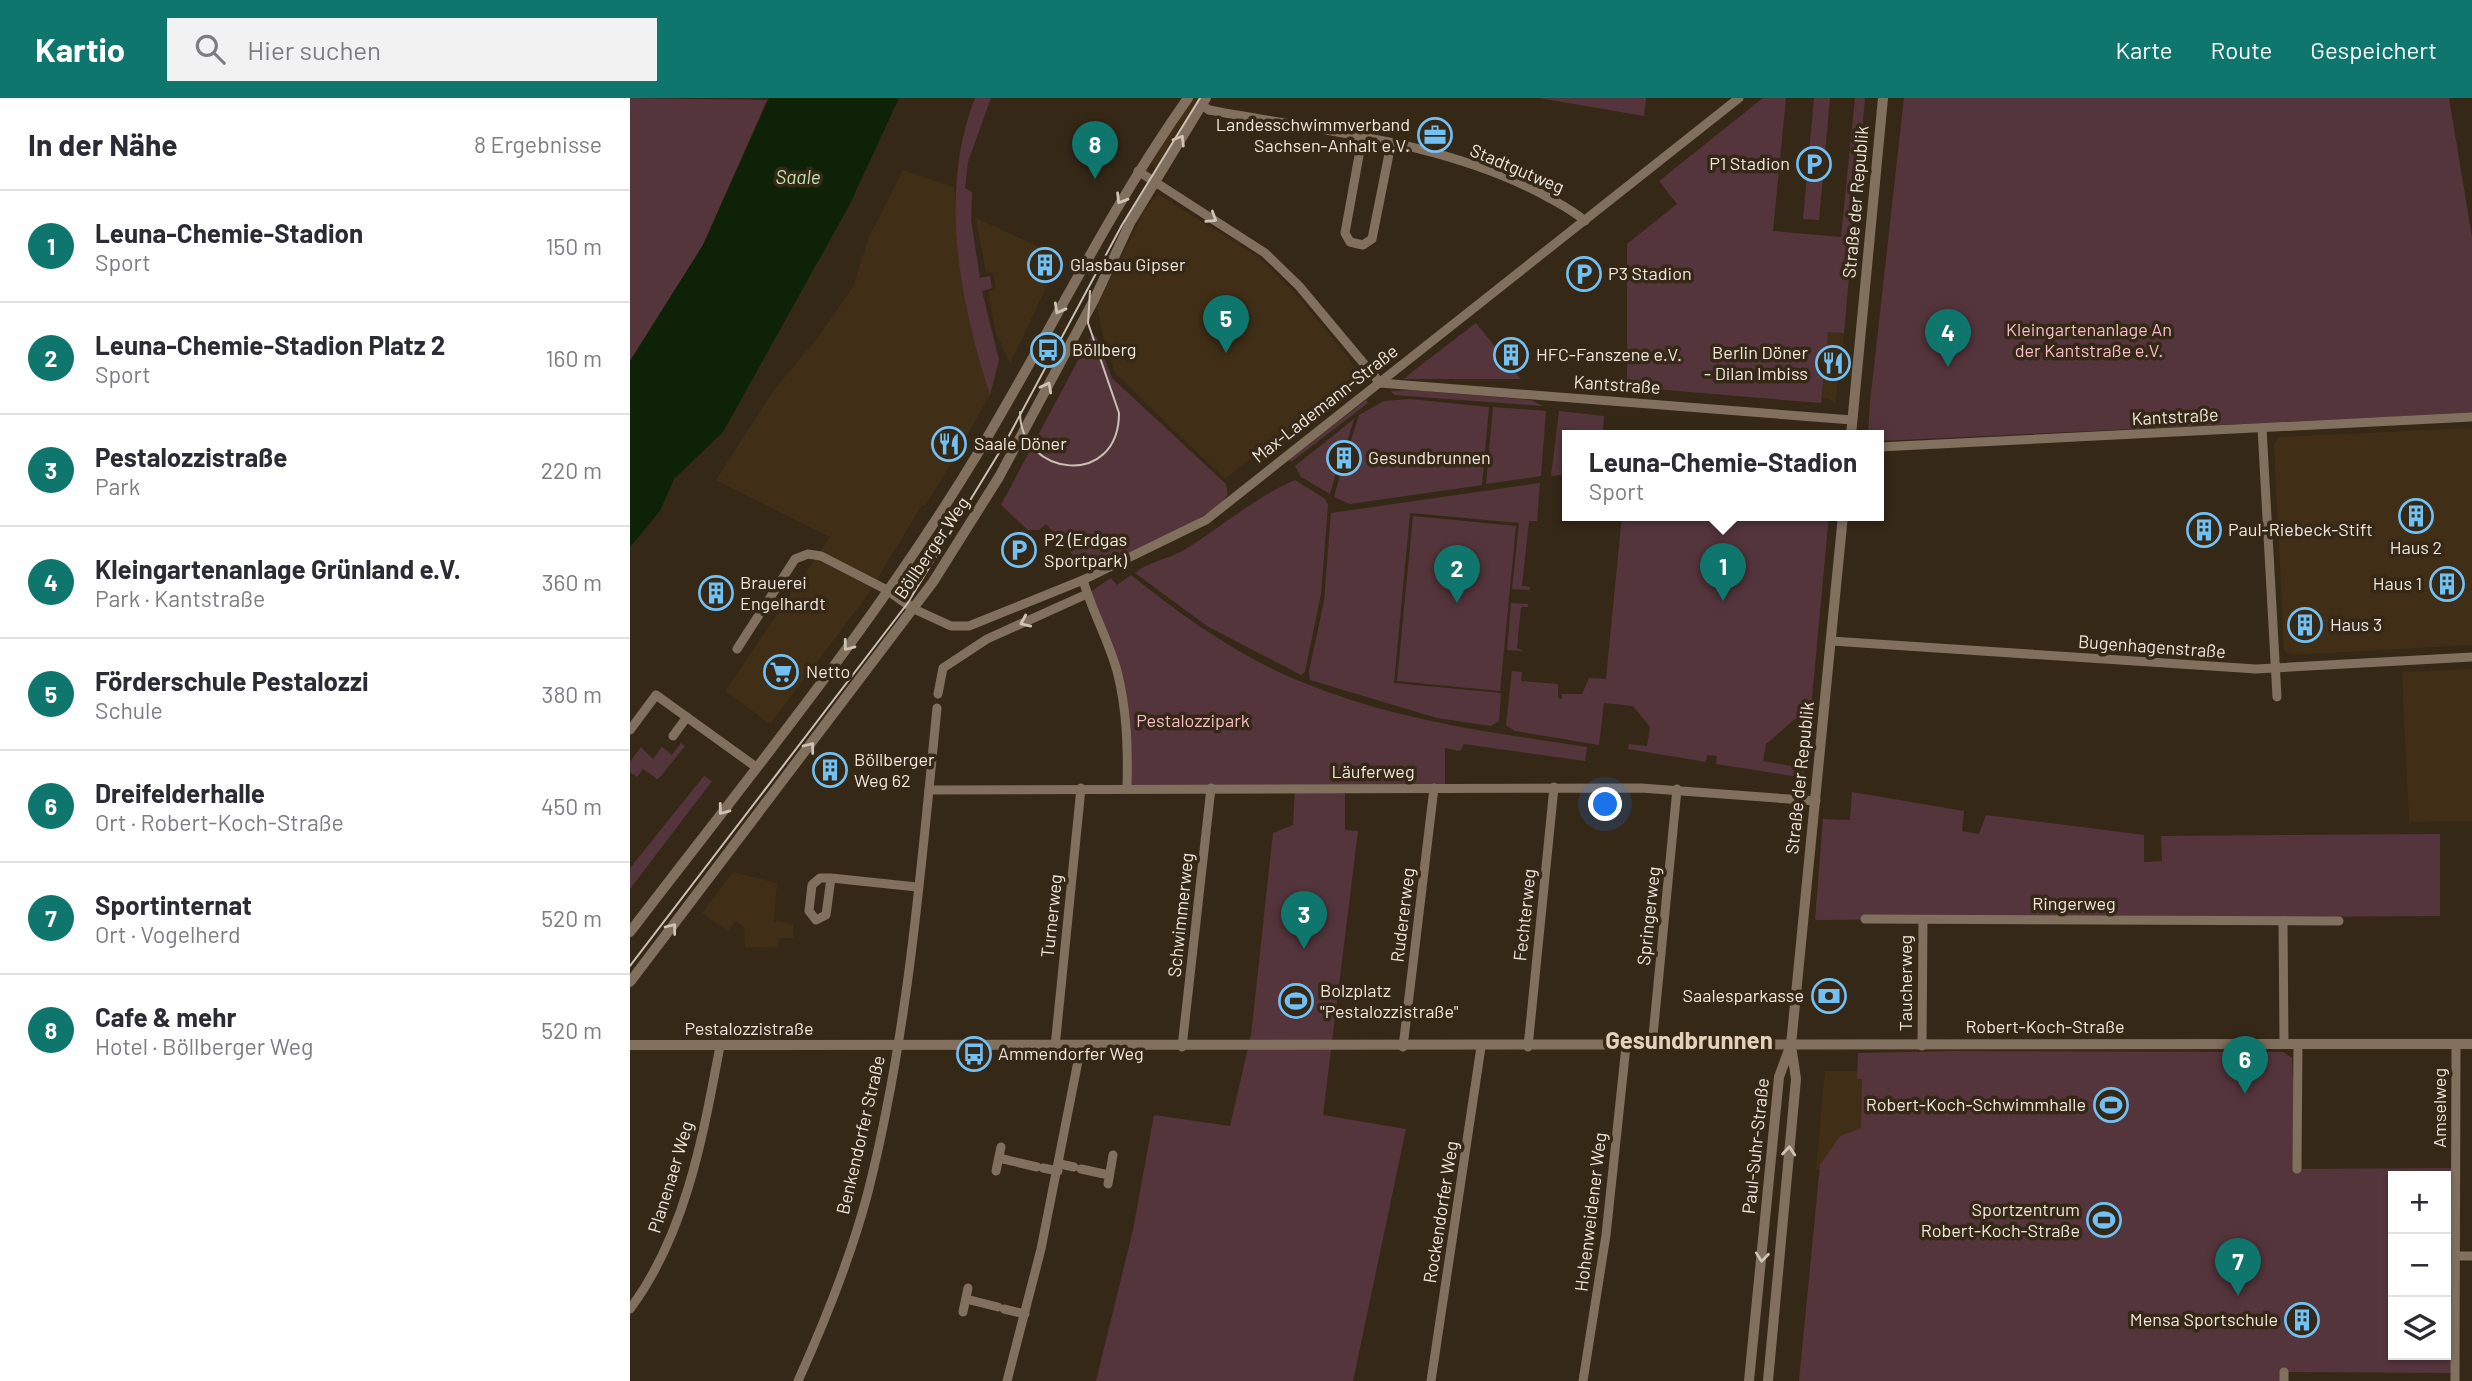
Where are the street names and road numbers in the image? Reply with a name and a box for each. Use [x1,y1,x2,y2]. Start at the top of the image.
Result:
street label: Straße der Republik [1837,125,1873,279]
street label: Stadtgutweg [1467,138,1568,198]
street label: Max-Lademann-Straße [1247,339,1402,467]
street label: Kantstraße [1573,370,1661,398]
street label: Kantstraße [2131,403,2219,429]
street label: Böllberger Weg [889,492,973,603]
street label: Bugenhagenstraße [2078,630,2227,662]
street label: Straße der Republik [1780,701,1818,855]
street label: Läuferweg [1331,760,1415,782]
street label: Schwimmerweg [1163,852,1197,978]
street label: Springerweg [1632,865,1664,967]
street label: Rudererweg [1385,866,1419,963]
street label: Fechterweg [1508,868,1540,962]
street label: Turnerweg [1036,873,1066,959]
street label: Ringerweg [2032,892,2116,914]
street label: Taucherweg [1894,935,1916,1031]
street label: Robert-Koch-Straße [1965,1015,2125,1037]
street label: Pestalozzistraße [684,1017,814,1039]
street label: Benkendorfer Straße [831,1053,889,1216]
street label: Amselweg [2428,1068,2450,1148]
street label: Paul-Suhr-Straße [1737,1077,1773,1215]
street label: Planenaer Weg [643,1118,698,1235]
street label: Hohenweidener Weg [1569,1131,1611,1293]
street label: Rockendorfer Weg [1418,1139,1462,1285]

